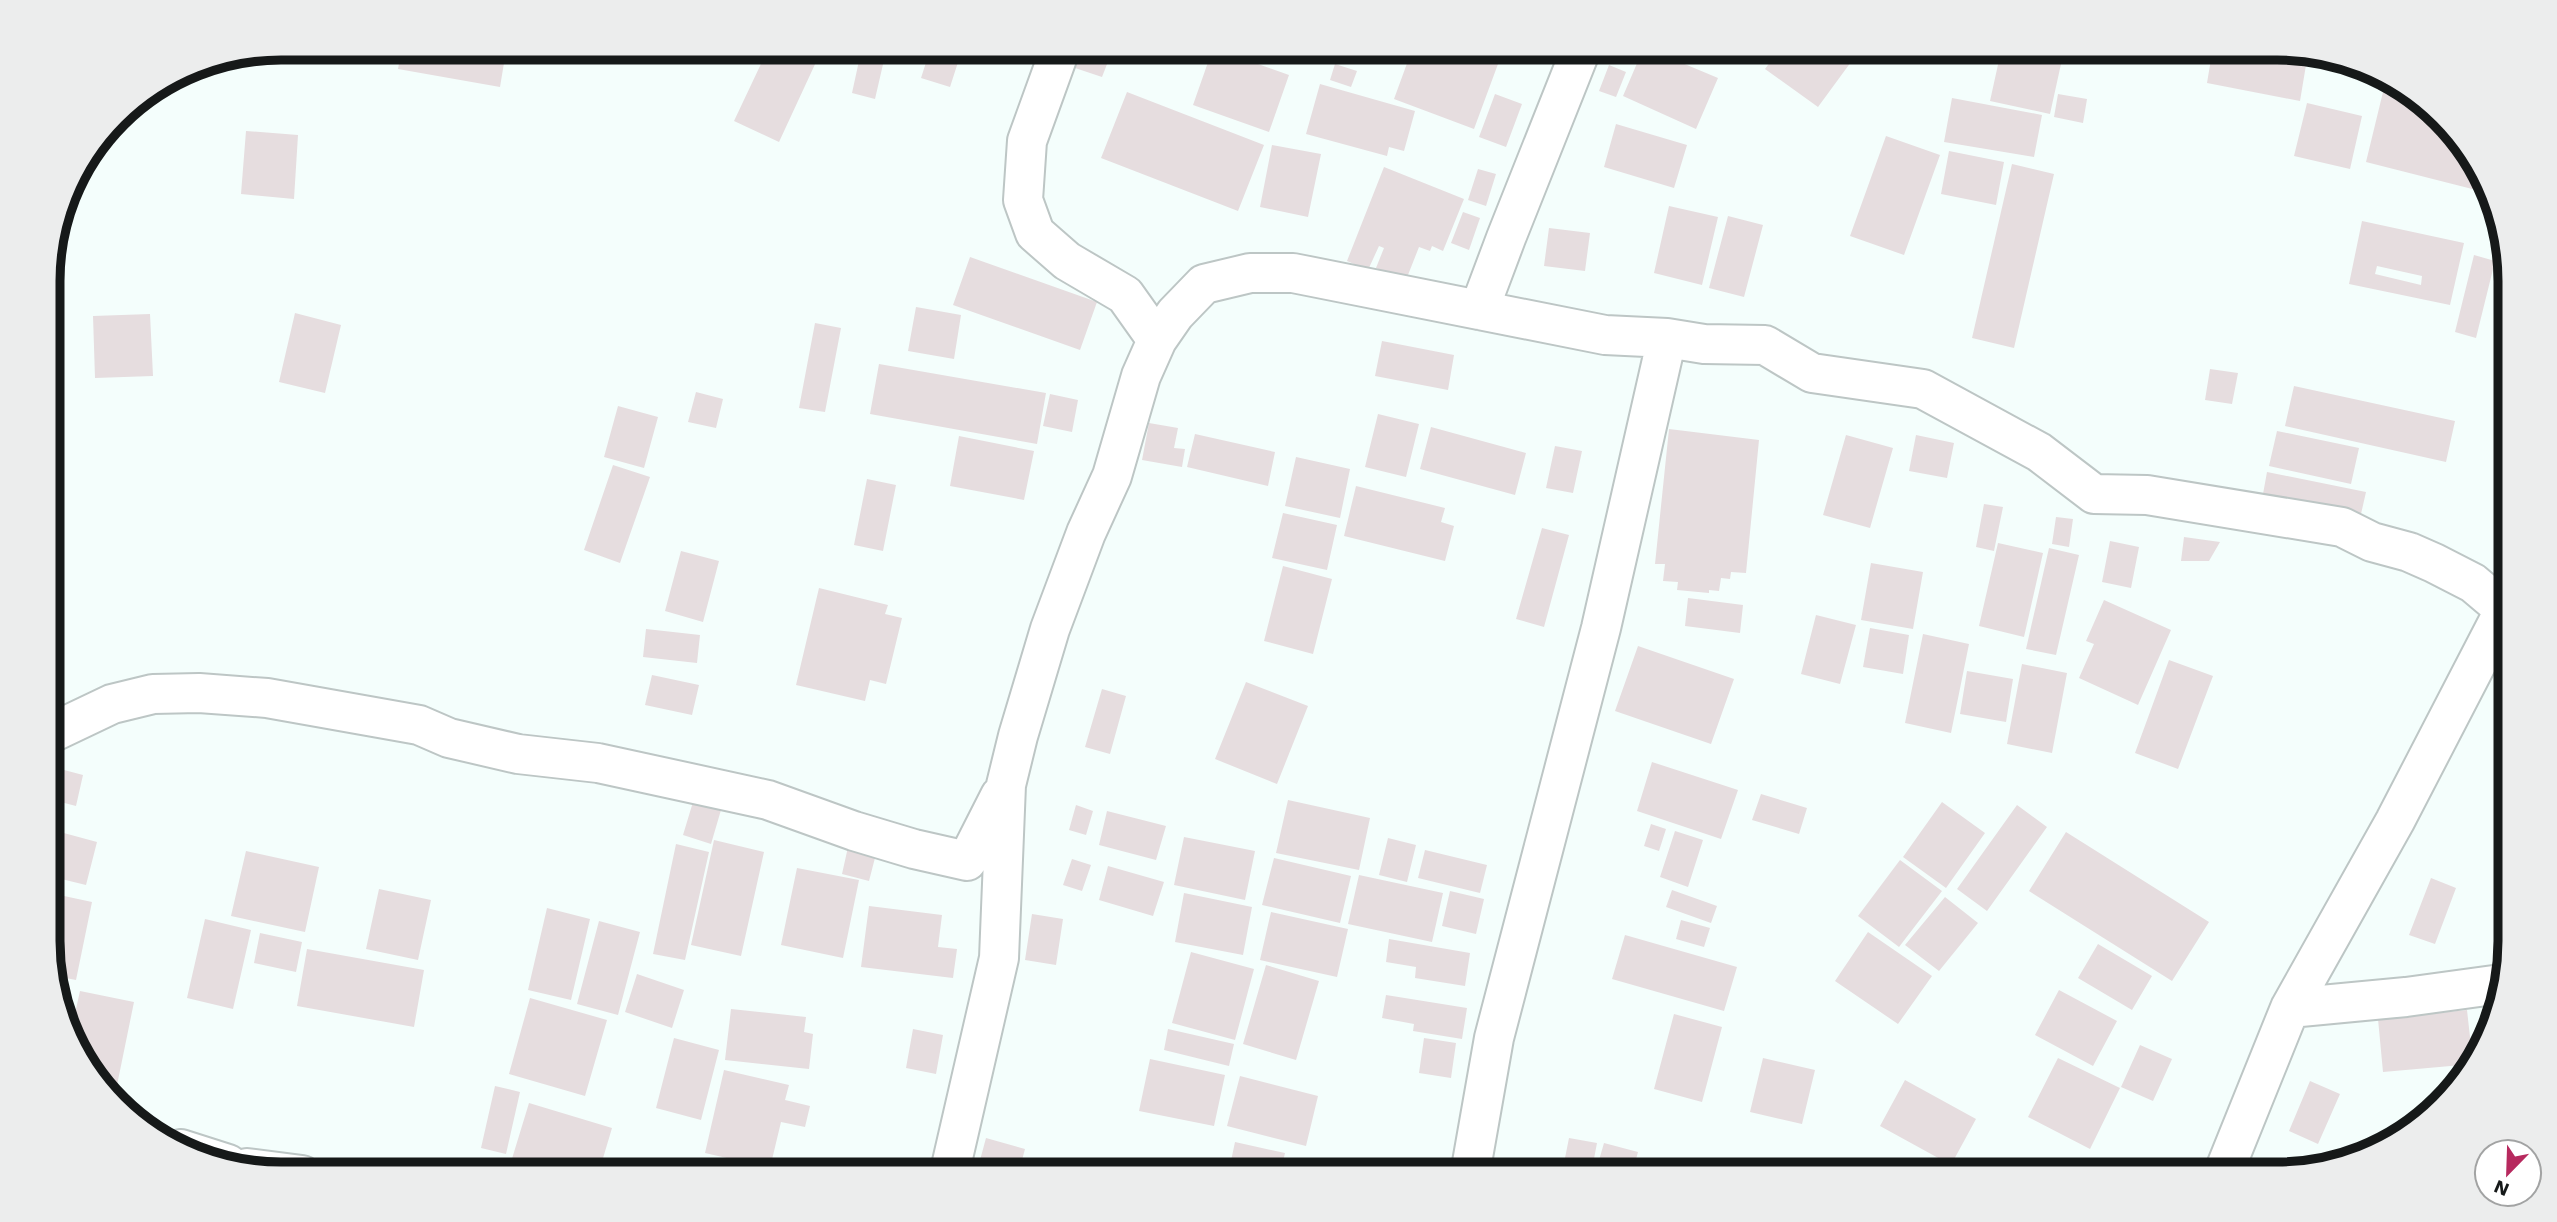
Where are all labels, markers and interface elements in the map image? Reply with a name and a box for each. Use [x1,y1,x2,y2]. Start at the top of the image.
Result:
north arrow [2473,1138,2543,1208]
text: N [2491,1175,2513,1202]

